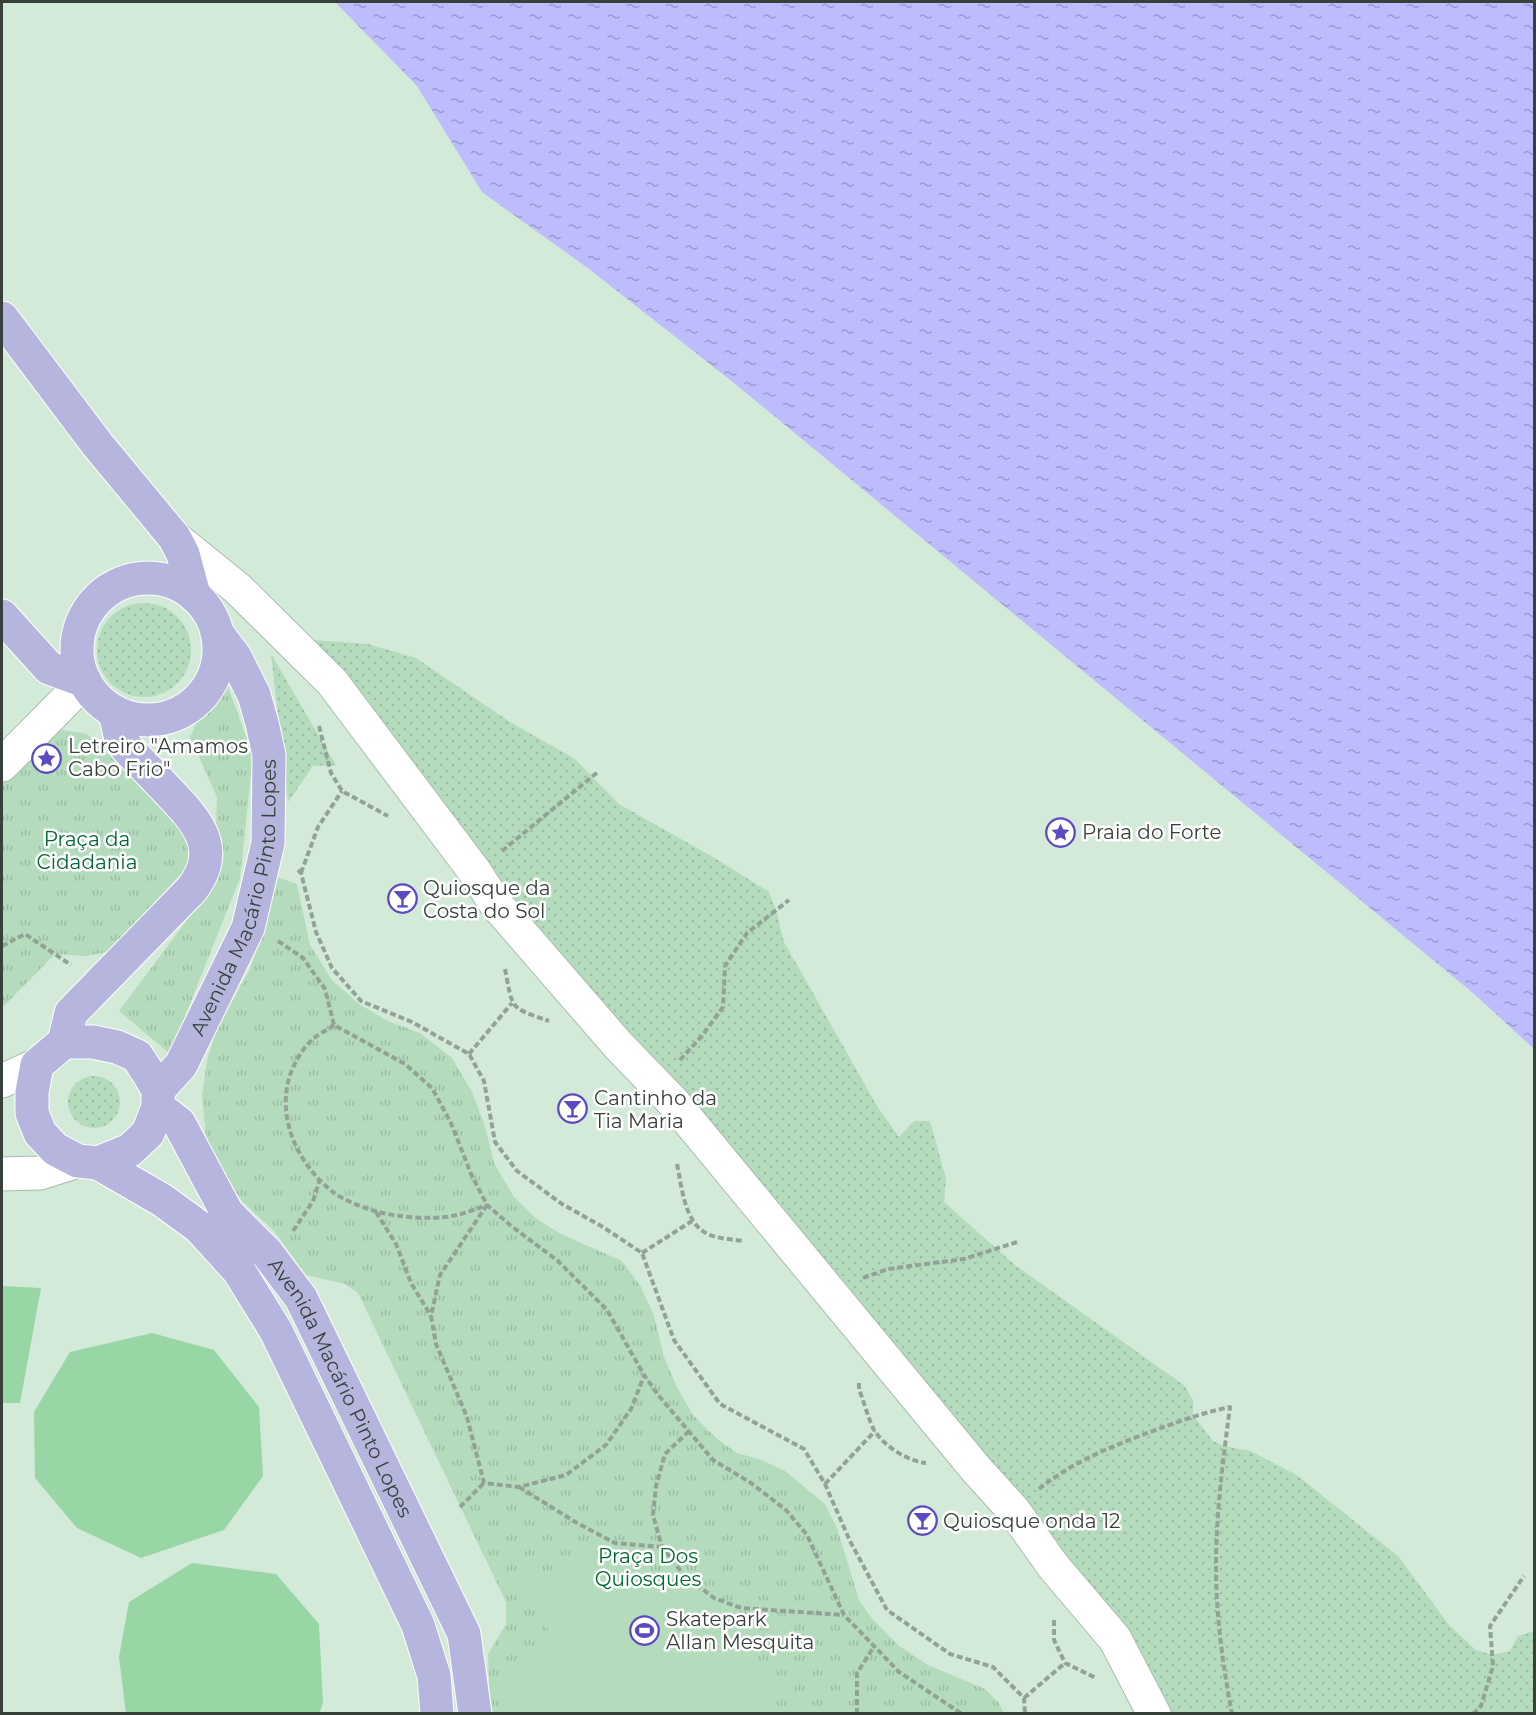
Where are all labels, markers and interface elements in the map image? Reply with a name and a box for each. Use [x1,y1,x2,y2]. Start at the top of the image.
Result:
place label: Letreiro "Amamos Cabo Frio" [68,734,248,781]
place icon: Letreiro "Amamos Cabo Frio" [31,742,63,774]
street label: Avenida Macário Pinto Lopes [185,759,281,1039]
place icon: Praia do Forte [1045,816,1077,848]
place label: Praia do Forte [1082,820,1222,844]
park label: Praça da Cidadania [37,827,137,874]
place label: Quiosque da Costa do Sol [423,876,551,923]
bar icon: Quiosque da Costa do Sol [386,883,418,915]
place label: Cantinho da Tia Maria [594,1086,717,1133]
bar icon: Cantinho da Tia Maria [557,1093,589,1125]
street label: Avenida Macário Pinto Lopes [263,1253,418,1522]
bar icon: Quiosque onda 12 [906,1505,938,1537]
place label: Quiosque onda 12 [943,1509,1120,1533]
park label: Praça Dos Quiosques [595,1544,702,1591]
place label: Skatepark Allan Mesquita [666,1607,814,1654]
sports icon: Skatepark Allan Mesquita [629,1615,661,1647]

